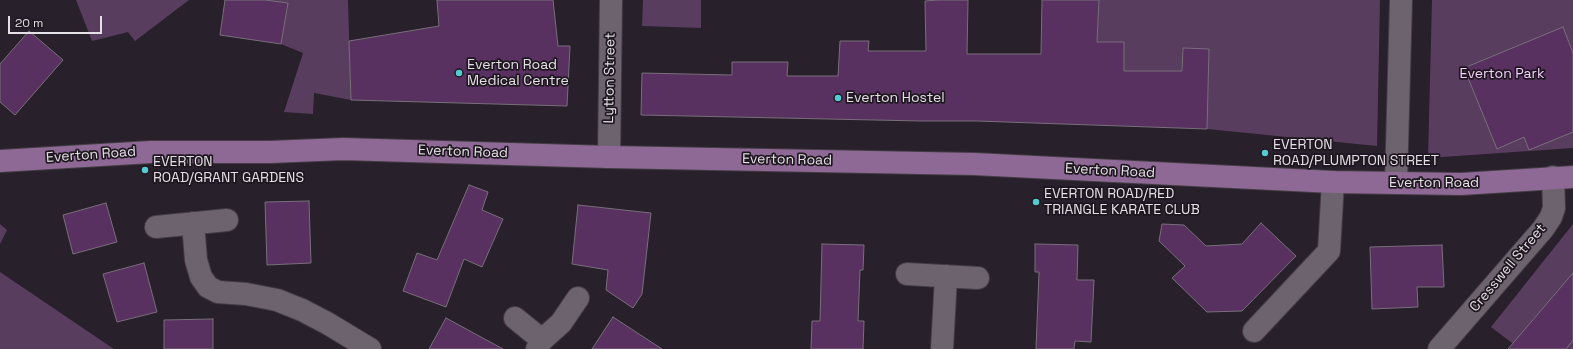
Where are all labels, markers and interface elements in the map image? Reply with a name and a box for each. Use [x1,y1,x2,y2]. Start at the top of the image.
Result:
scale bar [10,8,104,34]
text: 20 m [15,15,43,31]
street label: Lytton Street [601,32,619,124]
place label: Everton Road Medical Centre [467,57,569,90]
park label: Everton Park [1460,66,1544,82]
marker: Everton Road Medical Centre [454,68,464,78]
place label: Everton Hostel [846,90,945,106]
marker: Everton Hostel [833,93,843,103]
place label: EVERTON ROAD/PLUMPTON STREET [1273,137,1439,170]
street label: Everton Road [418,142,508,162]
street label: Everton Road [45,143,137,167]
marker: EVERTON ROAD/PLUMPTON STREET [1260,148,1270,158]
street label: Everton Road [742,151,832,169]
place label: EVERTON ROAD/GRANT GARDENS [153,154,304,186]
street label: Everton Road [1065,160,1155,182]
marker: EVERTON ROAD/GRANT GARDENS [140,165,150,175]
street label: Everton Road [1389,175,1479,191]
place label: EVERTON ROAD/RED TRIANGLE KARATE CLUB [1044,186,1200,218]
marker: EVERTON ROAD/RED TRIANGLE KARATE CLUB [1031,197,1041,207]
street label: Cresswell Street [1466,221,1550,315]

